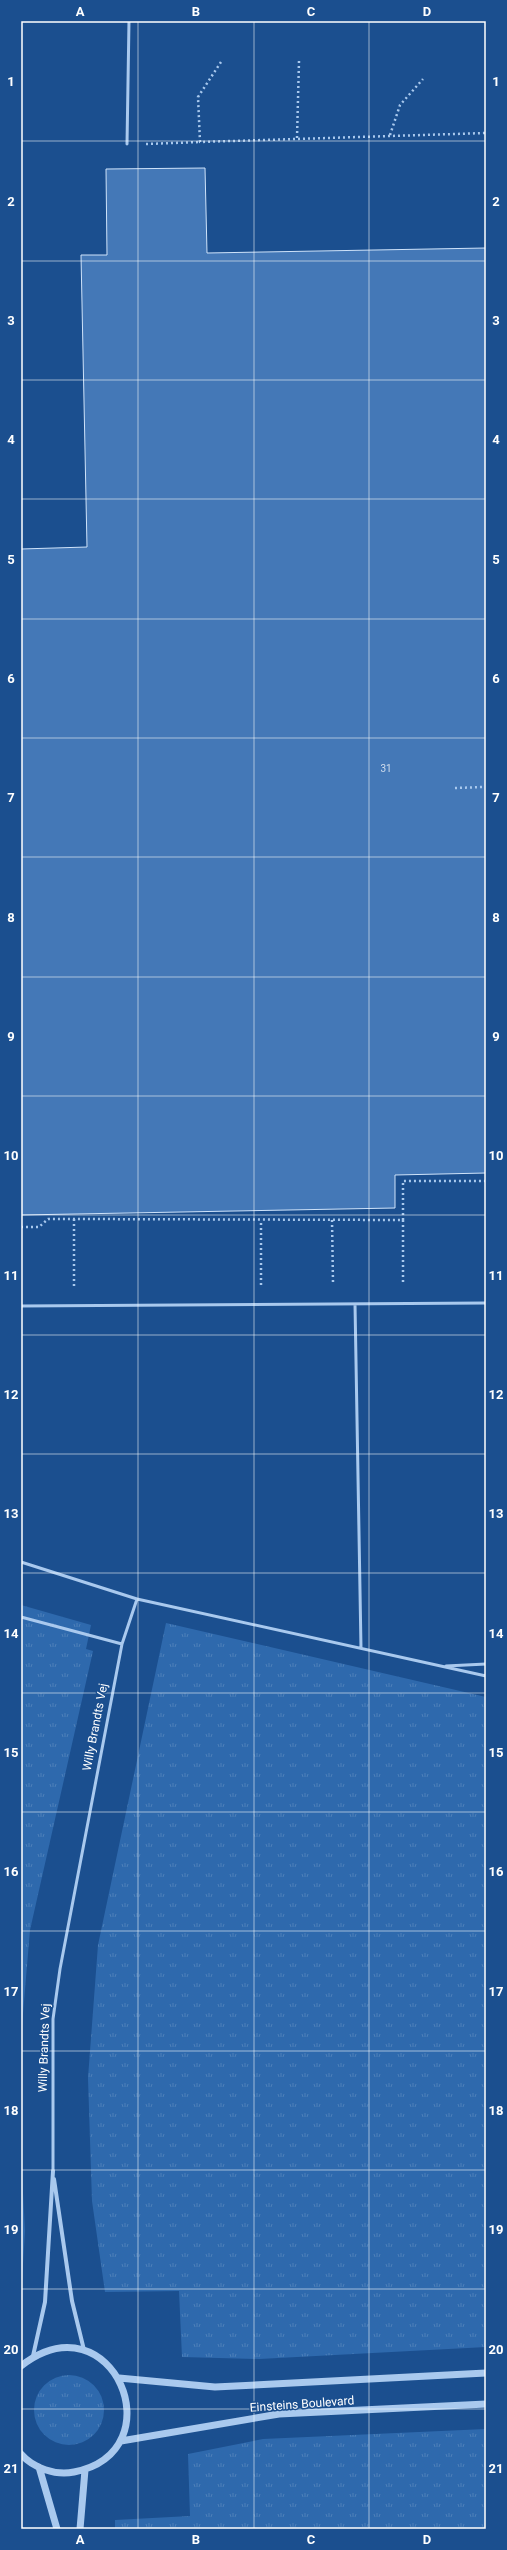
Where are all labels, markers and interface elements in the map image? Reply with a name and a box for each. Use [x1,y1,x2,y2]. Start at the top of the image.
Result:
text: A [76,4,85,19]
text: B [192,4,200,19]
text: C [307,4,316,19]
text: D [423,4,431,19]
text: 1 [7,74,15,89]
text: 1 [492,74,500,89]
text: 2 [7,194,15,209]
text: 2 [492,194,500,209]
text: 3 [7,313,15,328]
text: 3 [492,313,500,328]
text: 4 [7,432,15,447]
text: 4 [492,432,500,447]
text: 5 [7,552,15,567]
text: 5 [492,552,500,567]
text: 6 [7,671,15,686]
text: 6 [492,671,500,686]
house number: 31 [380,763,392,774]
text: 7 [7,790,15,805]
text: 7 [492,790,500,805]
text: 8 [7,910,15,925]
text: 8 [492,910,500,925]
text: 9 [7,1029,15,1044]
text: 9 [492,1029,500,1044]
text: 10 [4,1148,18,1163]
text: 10 [489,1148,503,1163]
text: 11 [4,1268,18,1283]
text: 11 [489,1268,503,1283]
text: 12 [4,1387,18,1402]
text: 12 [489,1387,503,1402]
text: 13 [4,1506,18,1521]
text: 13 [489,1506,503,1521]
text: 14 [4,1626,19,1641]
text: 14 [489,1626,504,1641]
street label: Willy Brandts Vej [80,1682,110,1772]
text: 15 [4,1745,18,1760]
text: 15 [489,1745,503,1760]
text: 16 [4,1864,19,1879]
text: 16 [489,1864,504,1879]
text: 17 [4,1984,18,1999]
text: 17 [489,1984,503,1999]
street label: Willy Brandts Vej [35,2003,53,2093]
text: 18 [4,2103,18,2118]
text: 18 [489,2103,503,2118]
text: 19 [4,2222,18,2237]
text: 19 [489,2222,503,2237]
text: 20 [4,2342,18,2357]
text: 20 [489,2342,503,2357]
street label: Einsteins Boulevard [249,2393,355,2415]
text: 21 [4,2461,18,2476]
text: 21 [489,2461,503,2476]
text: A [76,2532,85,2547]
text: B [192,2532,200,2547]
text: C [307,2532,316,2547]
text: D [423,2532,431,2547]

